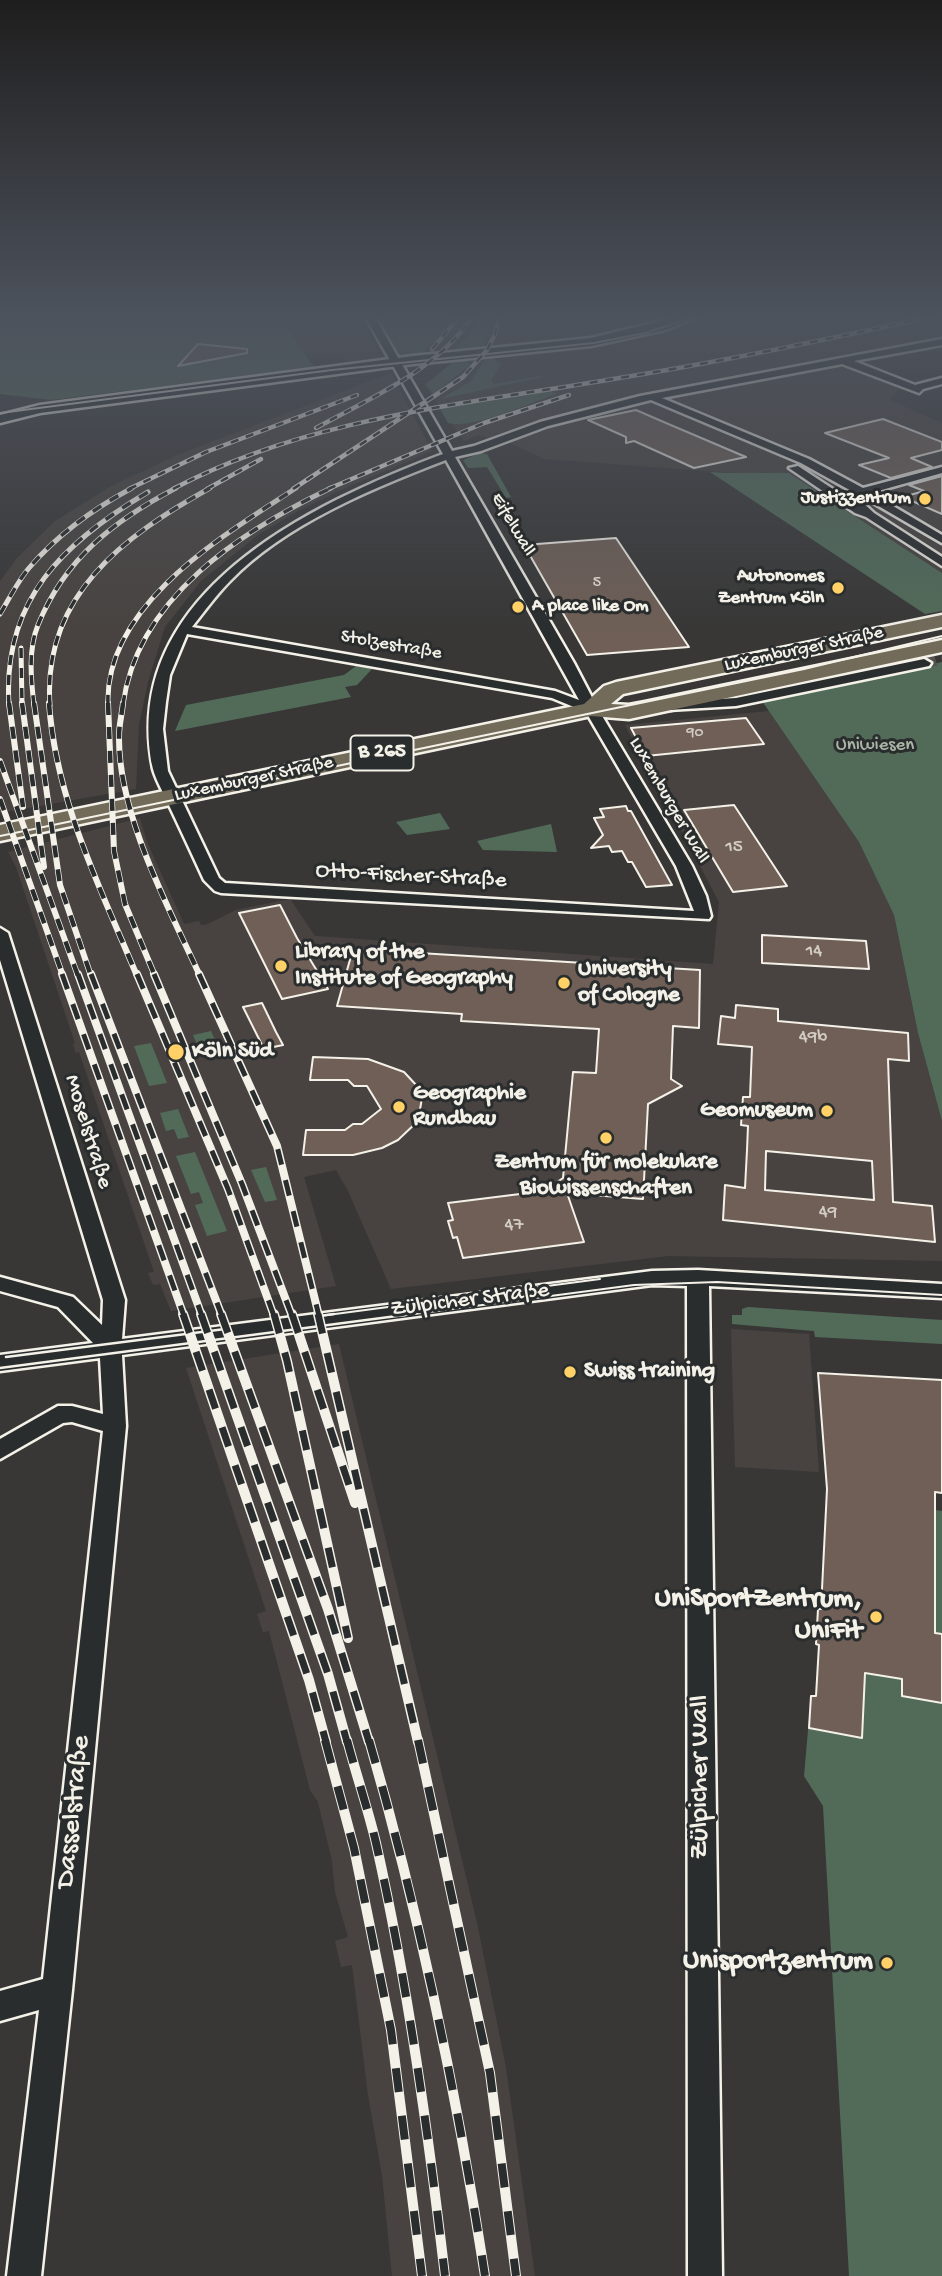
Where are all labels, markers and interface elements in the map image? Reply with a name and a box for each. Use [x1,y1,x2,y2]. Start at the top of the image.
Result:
place label: Justizzentrum [801,488,911,510]
street label: Eifelwall [485,489,539,561]
marker: Justizzentrum [917,491,933,507]
place label: Autonomes Zentrum Köln [718,566,824,610]
house number: 5 [593,574,601,594]
marker: Autonomes Zentrum Köln [830,580,846,596]
place label: A place like Om [532,596,649,618]
marker: A place like Om [510,599,526,615]
street label: Luxemburger Straße [722,622,886,678]
street label: Stolzestraße [339,626,443,666]
house number: 90 [686,724,704,744]
street label: Luxemburger Wall [623,734,713,868]
park label: Uniwiesen [836,735,914,757]
road number: B 265 [350,736,414,770]
street label: Luxemburger Straße [172,752,336,808]
house number: 15 [725,837,743,859]
street label: Otto-Fischer-Straße [315,858,507,896]
place label: Library of the Institute of Geography [295,939,513,993]
house number: 14 [806,941,822,963]
place label: University of Cologne [578,956,680,1010]
marker: Library of the Institute of Geography [273,958,289,974]
marker: University of Cologne [556,975,572,991]
house number: 49b [799,1027,827,1049]
place label: Köln Süd [192,1038,273,1066]
marker: Köln Süd [166,1042,186,1062]
street label: Moselstraße [57,1072,117,1192]
place label: Geographie Rundbau [413,1080,526,1134]
place label: Geomuseum [700,1097,813,1125]
marker: Geographie Rundbau [391,1099,407,1115]
marker: Geomuseum [819,1103,835,1119]
marker: Zentrum für molekulare Biowissenschaften [598,1130,614,1146]
place label: Zentrum für molekulare Biowissenschaften [494,1149,718,1203]
house number: 49 [819,1202,837,1224]
house number: 47 [505,1215,523,1237]
street label: Zülpicher Straße [389,1278,551,1324]
place label: Swiss training [584,1358,715,1386]
marker: Swiss training [562,1364,578,1380]
place label: UniSportZentrum, UniFit [655,1584,862,1650]
marker: UniSportZentrum, UniFit [868,1609,884,1625]
street label: Zülpicher Wall [685,1695,719,1859]
street label: Dasselstraße [50,1734,100,1890]
place label: Unisportzentrum [683,1946,873,1980]
marker: Unisportzentrum [879,1955,895,1971]

